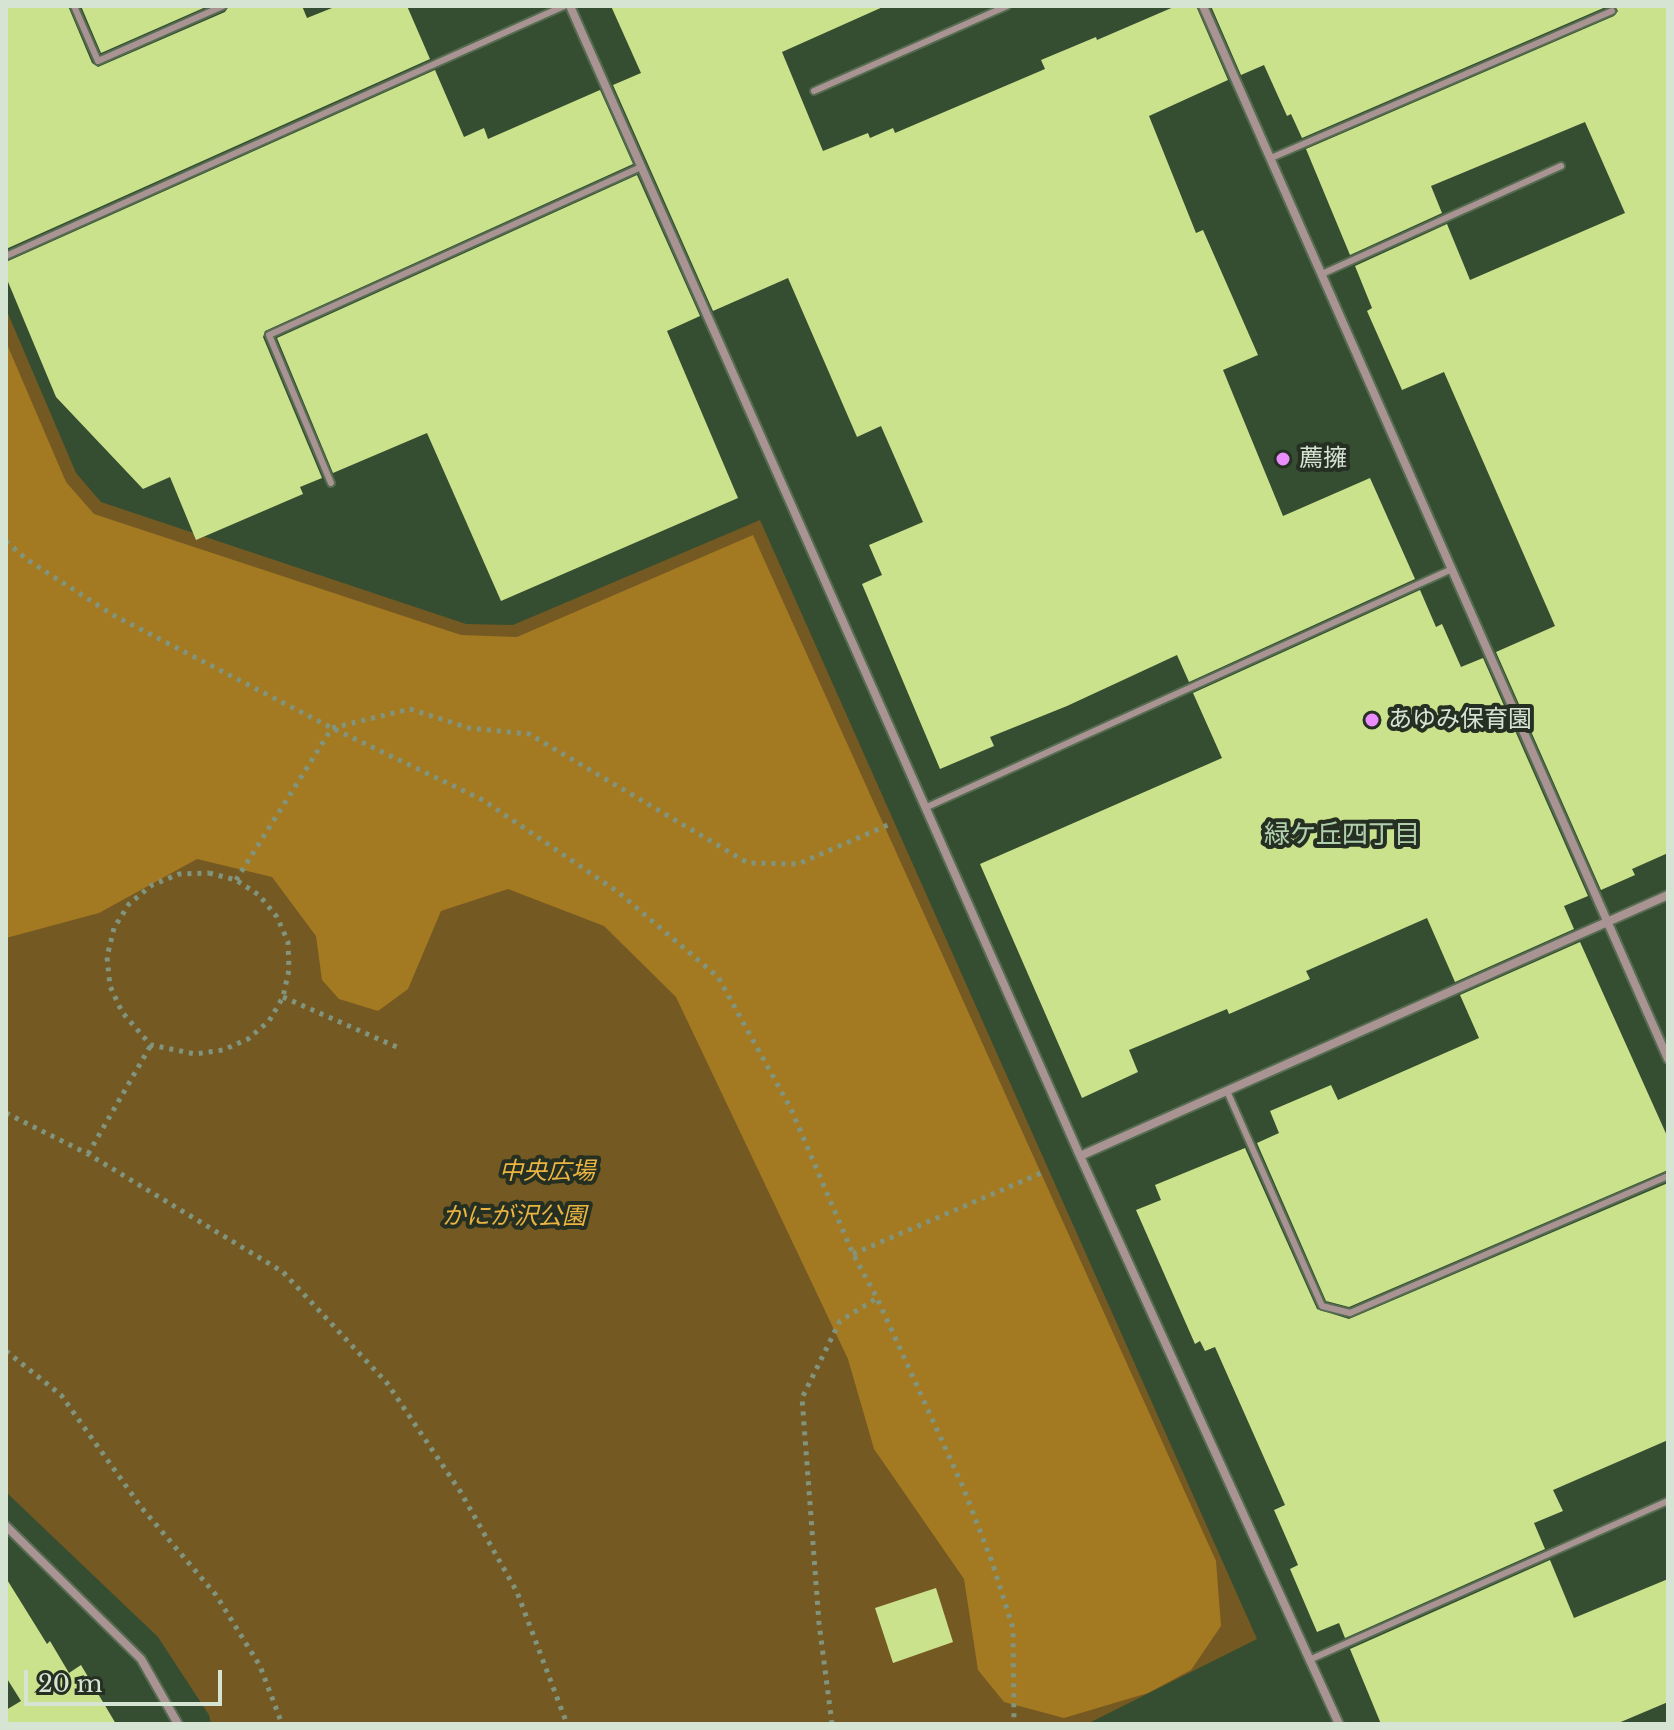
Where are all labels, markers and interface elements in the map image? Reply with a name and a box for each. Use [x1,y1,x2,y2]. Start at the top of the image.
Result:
place label: 薦擁 [1299,445,1347,473]
marker: 薦擁 [1274,450,1292,468]
place label: あゆみ保育園 [1388,706,1532,734]
marker: あゆみ保育園 [1363,711,1381,729]
district label: 緑ケ丘四丁目 [1264,820,1420,852]
park label: 中央広場 [499,1158,595,1186]
park label: かにが沢公園 [442,1203,586,1231]
scale bar [28,1654,226,1704]
text: 20 m [38,1669,103,1698]

